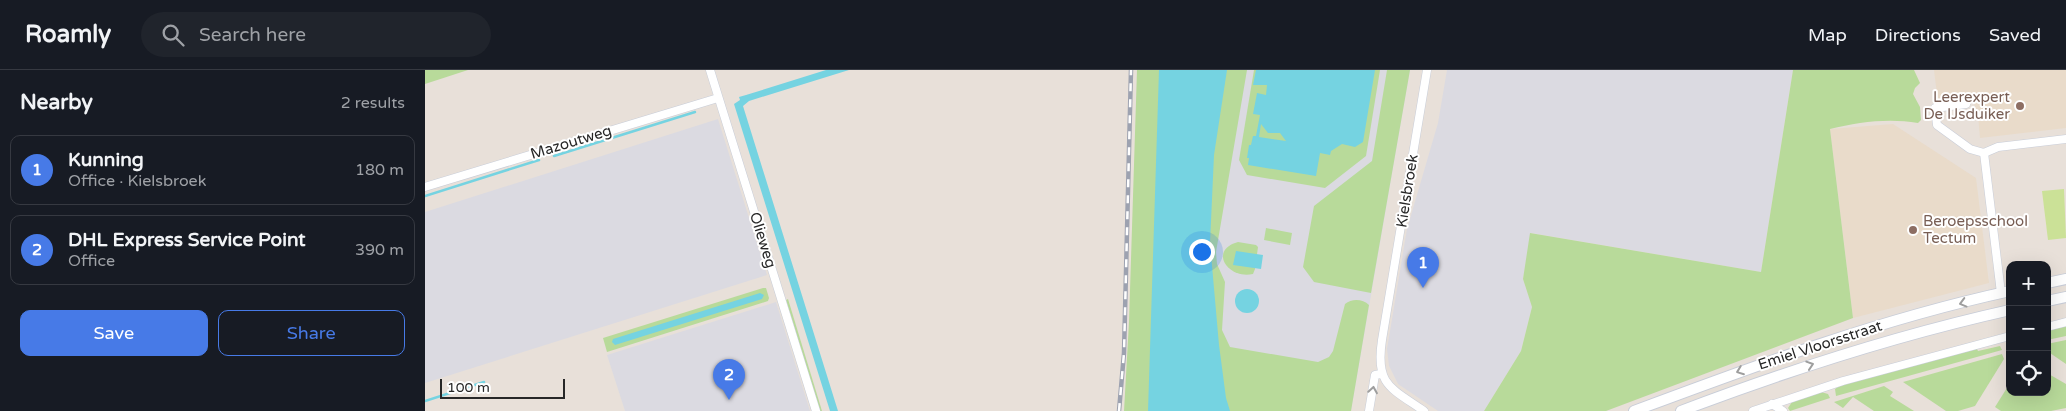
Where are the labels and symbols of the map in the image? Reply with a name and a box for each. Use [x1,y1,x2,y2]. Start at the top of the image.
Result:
place label: Leerexpert De IJsduiker [1924,88,2010,123]
marker: Leerexpert De IJsduiker [2014,100,2026,112]
street label: Mazoutweg [528,121,614,163]
street label: Kielsbroek [1392,153,1422,229]
street label: Olieweg [746,210,780,270]
place label: Beroepsschool Tectum [1923,212,2028,247]
marker: Beroepsschool Tectum [1907,224,1919,236]
your location [1189,239,1215,265]
pin: 1 [1407,247,1439,288]
one-way arrow [1958,297,1967,308]
street label: Emiel Vloorsstraat [1756,316,1885,374]
pin: 2 [713,359,745,400]
one-way arrow [1805,361,1813,371]
one-way arrow [1737,365,1745,375]
scale bar [440,376,565,399]
one-way arrow [1367,386,1377,395]

